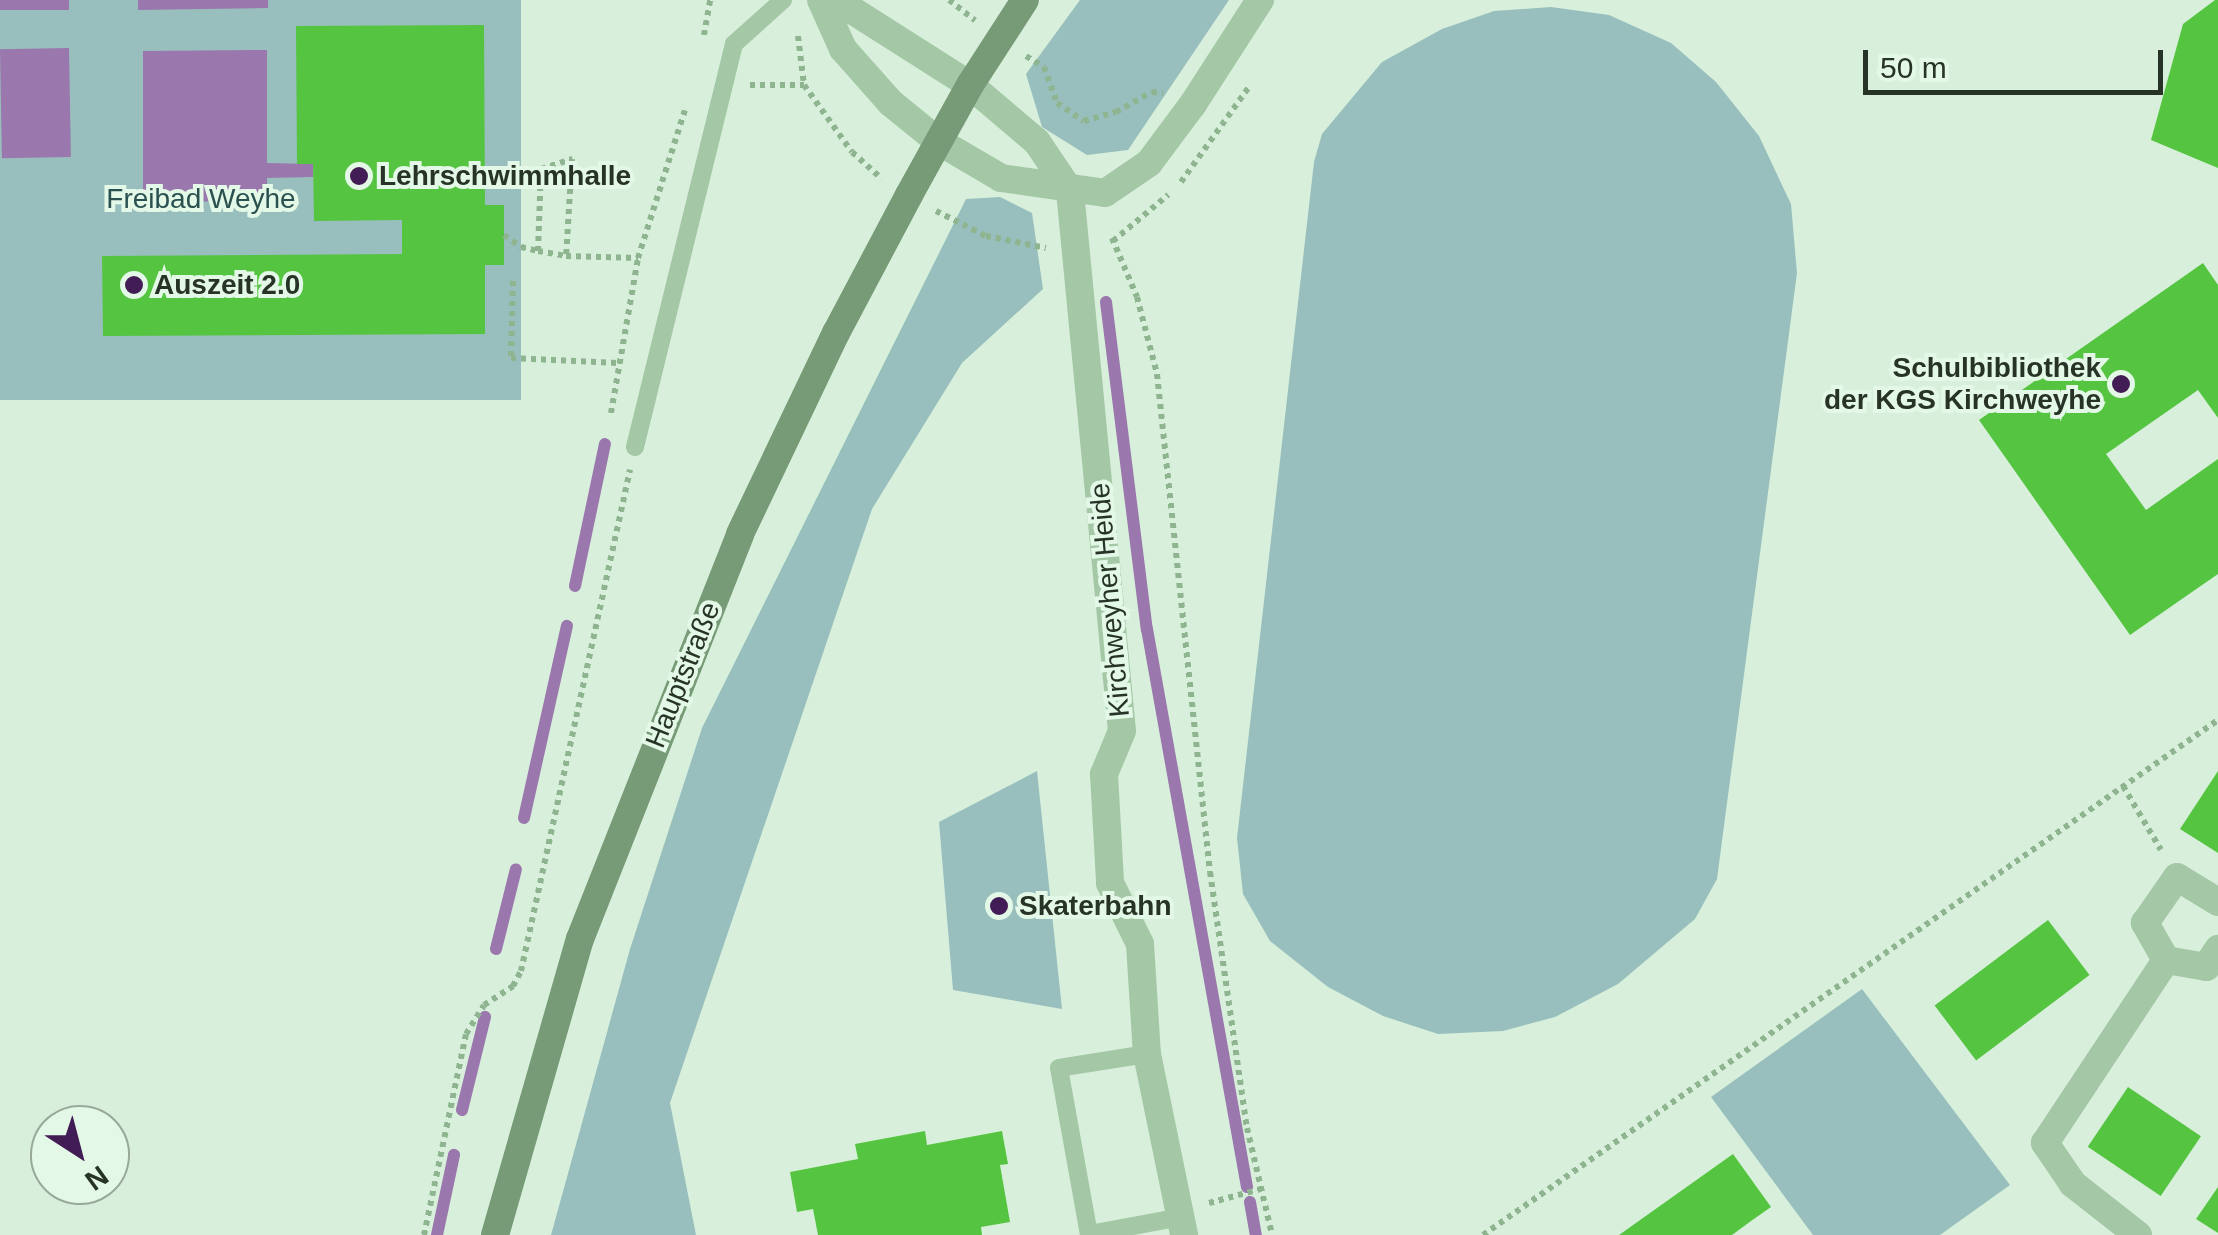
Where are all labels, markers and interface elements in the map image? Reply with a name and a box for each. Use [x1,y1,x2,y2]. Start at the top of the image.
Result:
scale bar [1868,30,2168,92]
text: 50 m [1880,51,1947,84]
place label: Lehrschwimmhalle [379,159,631,193]
marker: Lehrschwimmhalle [348,165,370,187]
park label: Freibad Weyhe [106,182,296,216]
place label: Auszeit 2.0 [154,268,300,302]
marker: Auszeit 2.0 [123,274,145,296]
place label: Schulbibliothek der KGS Kirchweyhe [1824,351,2101,417]
marker: Schulbibliothek der KGS Kirchweyhe [2110,373,2132,395]
street label: Kirchweyher Heide [1083,481,1137,719]
street label: Hauptstraße [639,597,727,753]
place label: Skaterbahn [1019,889,1171,923]
marker: Skaterbahn [988,895,1010,917]
north arrow [30,1105,130,1205]
text: N [79,1160,114,1197]

